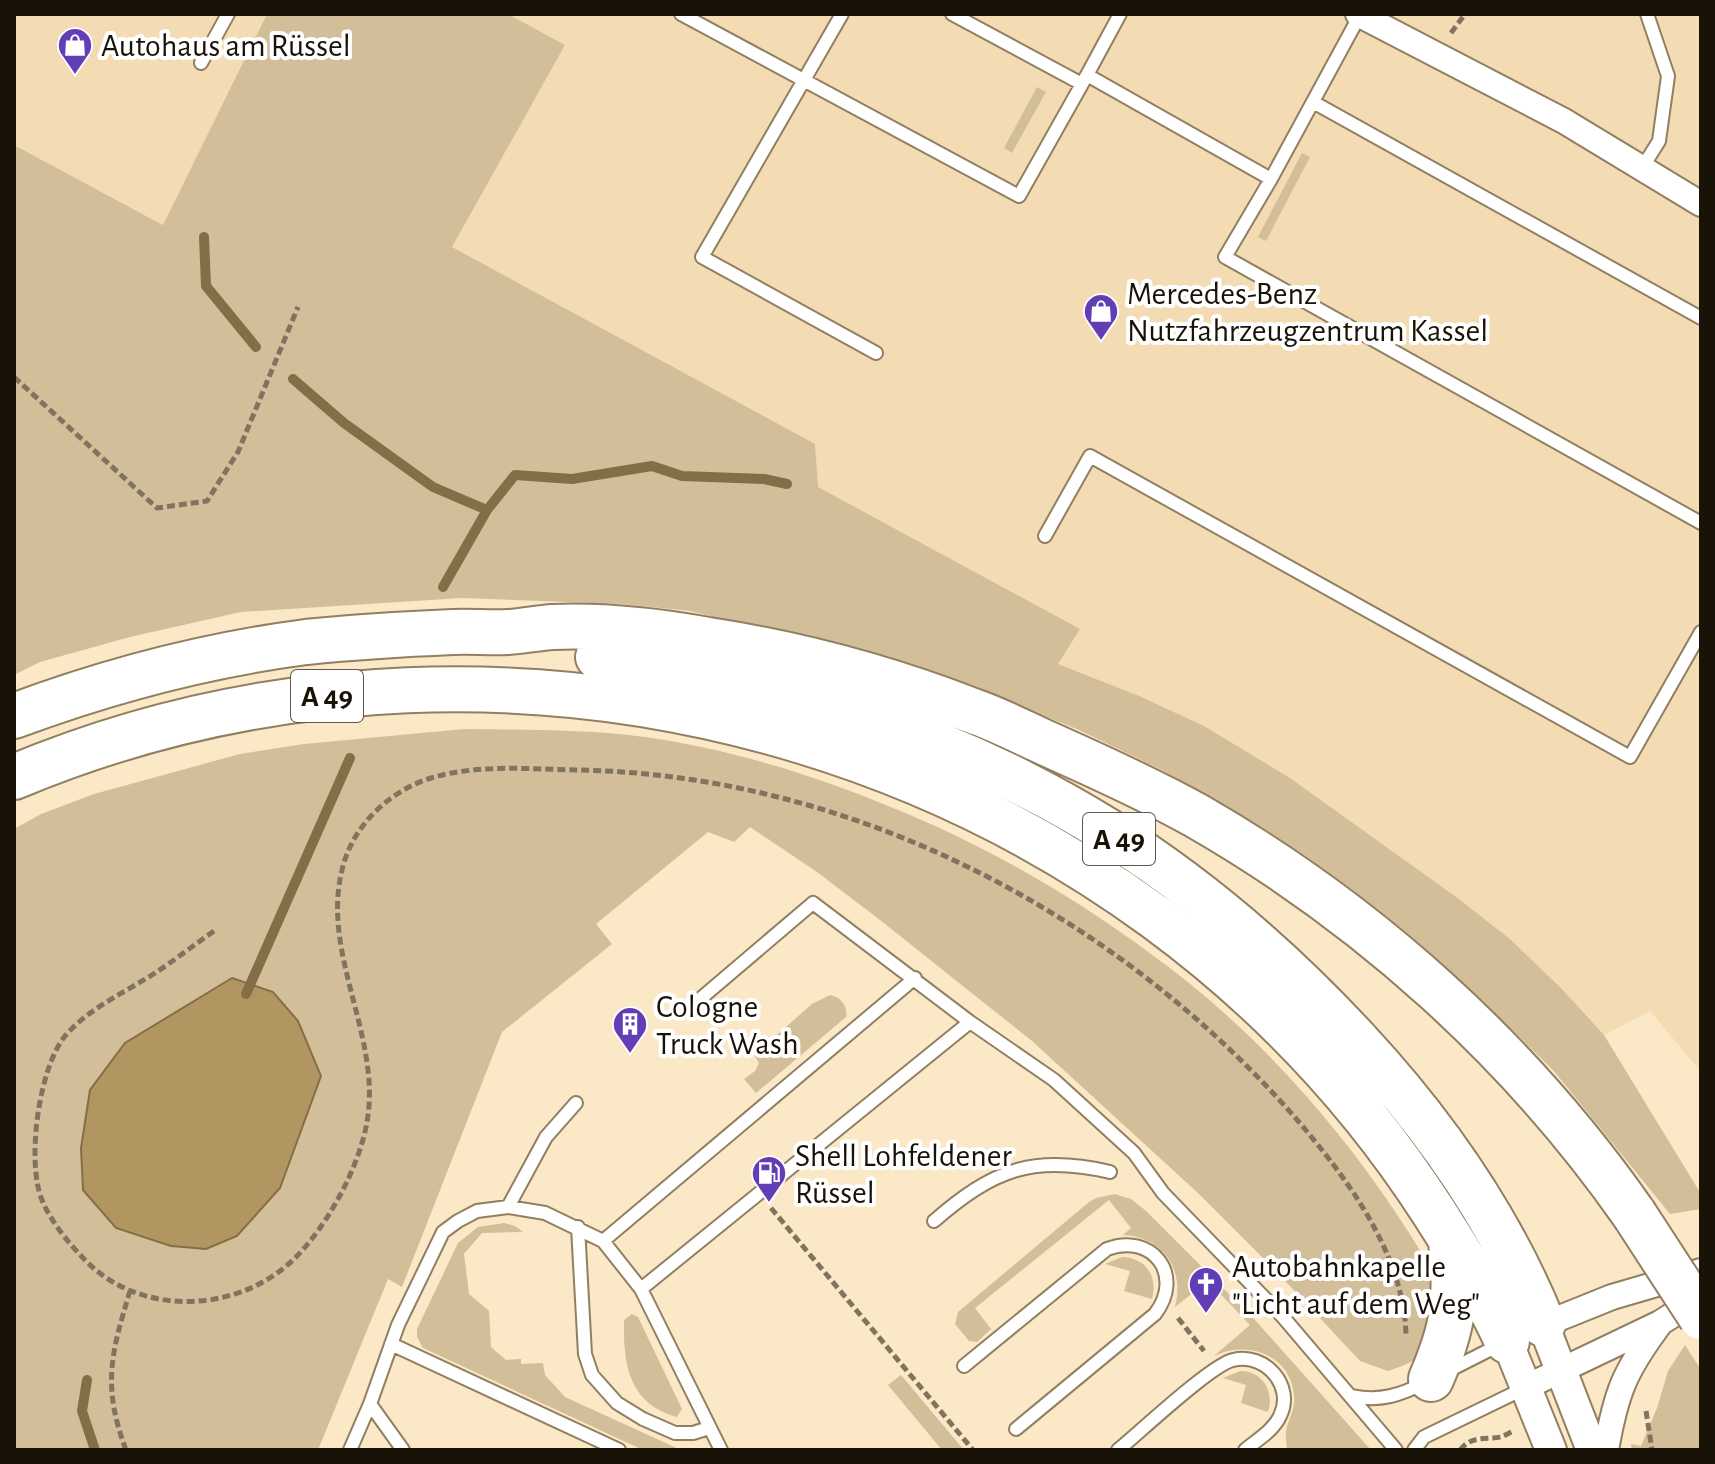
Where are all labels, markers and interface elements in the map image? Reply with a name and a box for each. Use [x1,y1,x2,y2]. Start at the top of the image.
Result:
shop icon: Autohaus am Rüssel [56,26,94,76]
place label: Autohaus am Rüssel [101,30,351,62]
place label: Mercedes-Benz Nutzfahrzeugzentrum Kassel [1127,278,1488,347]
shop icon: Mercedes-Benz Nutzfahrzeugzentrum Kassel [1082,292,1120,342]
road number: A 49 [291,670,363,722]
road number: A 49 [1083,813,1155,865]
place label: Cologne Truck Wash [656,991,799,1060]
building icon: Cologne Truck Wash [611,1005,649,1055]
place label: Shell Lohfeldener Rüssel [795,1140,1013,1209]
fuel station icon: Shell Lohfeldener Rüssel [750,1154,788,1204]
place label: Autobahnkapelle "Licht auf dem Weg" [1232,1251,1480,1320]
church icon: Autobahnkapelle "Licht auf dem Weg" [1187,1265,1225,1315]

